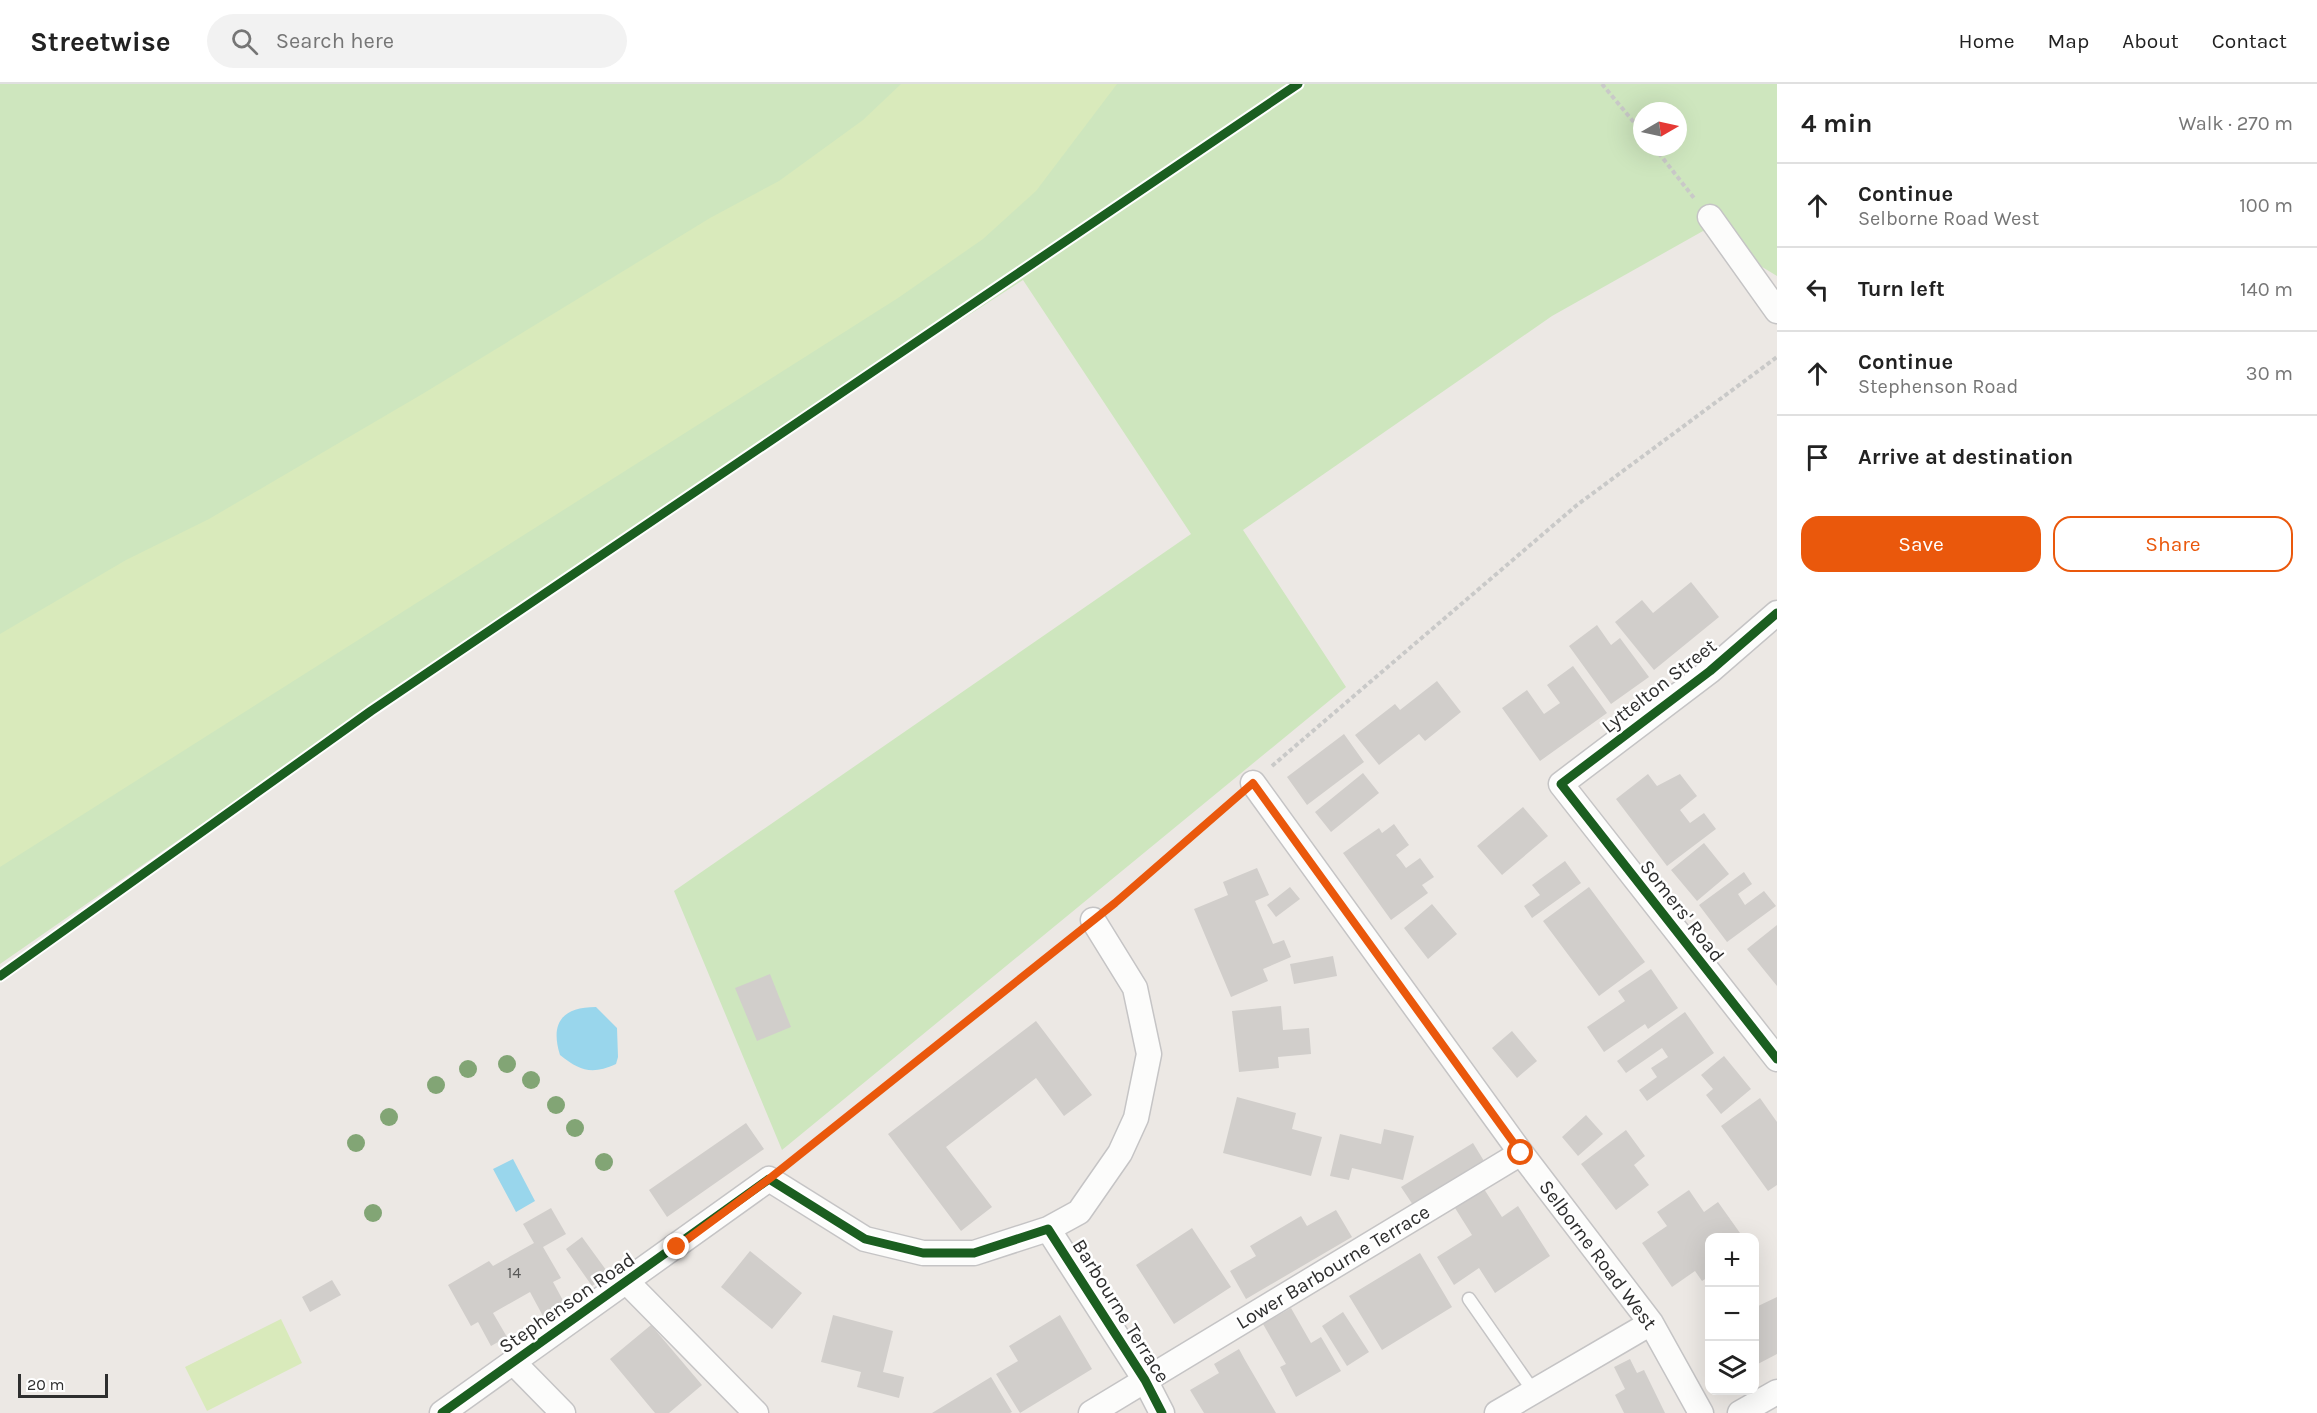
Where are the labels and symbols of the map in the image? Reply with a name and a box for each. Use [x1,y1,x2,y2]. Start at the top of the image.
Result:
north arrow [1633,102,1687,156]
street label: Lyttelton Street [1597,634,1721,738]
street label: Somers' Road [1635,855,1729,967]
route start [1507,1139,1533,1165]
street label: Selborne Road West [1534,1176,1662,1335]
street label: Lower Barbourne Terrace [1232,1200,1434,1334]
route end [663,1233,689,1259]
street label: Barbourne Terrace [1068,1235,1174,1387]
street label: Stephenson Road [495,1248,639,1358]
house number: 14 [507,1263,521,1282]
scale bar [18,1371,108,1398]

